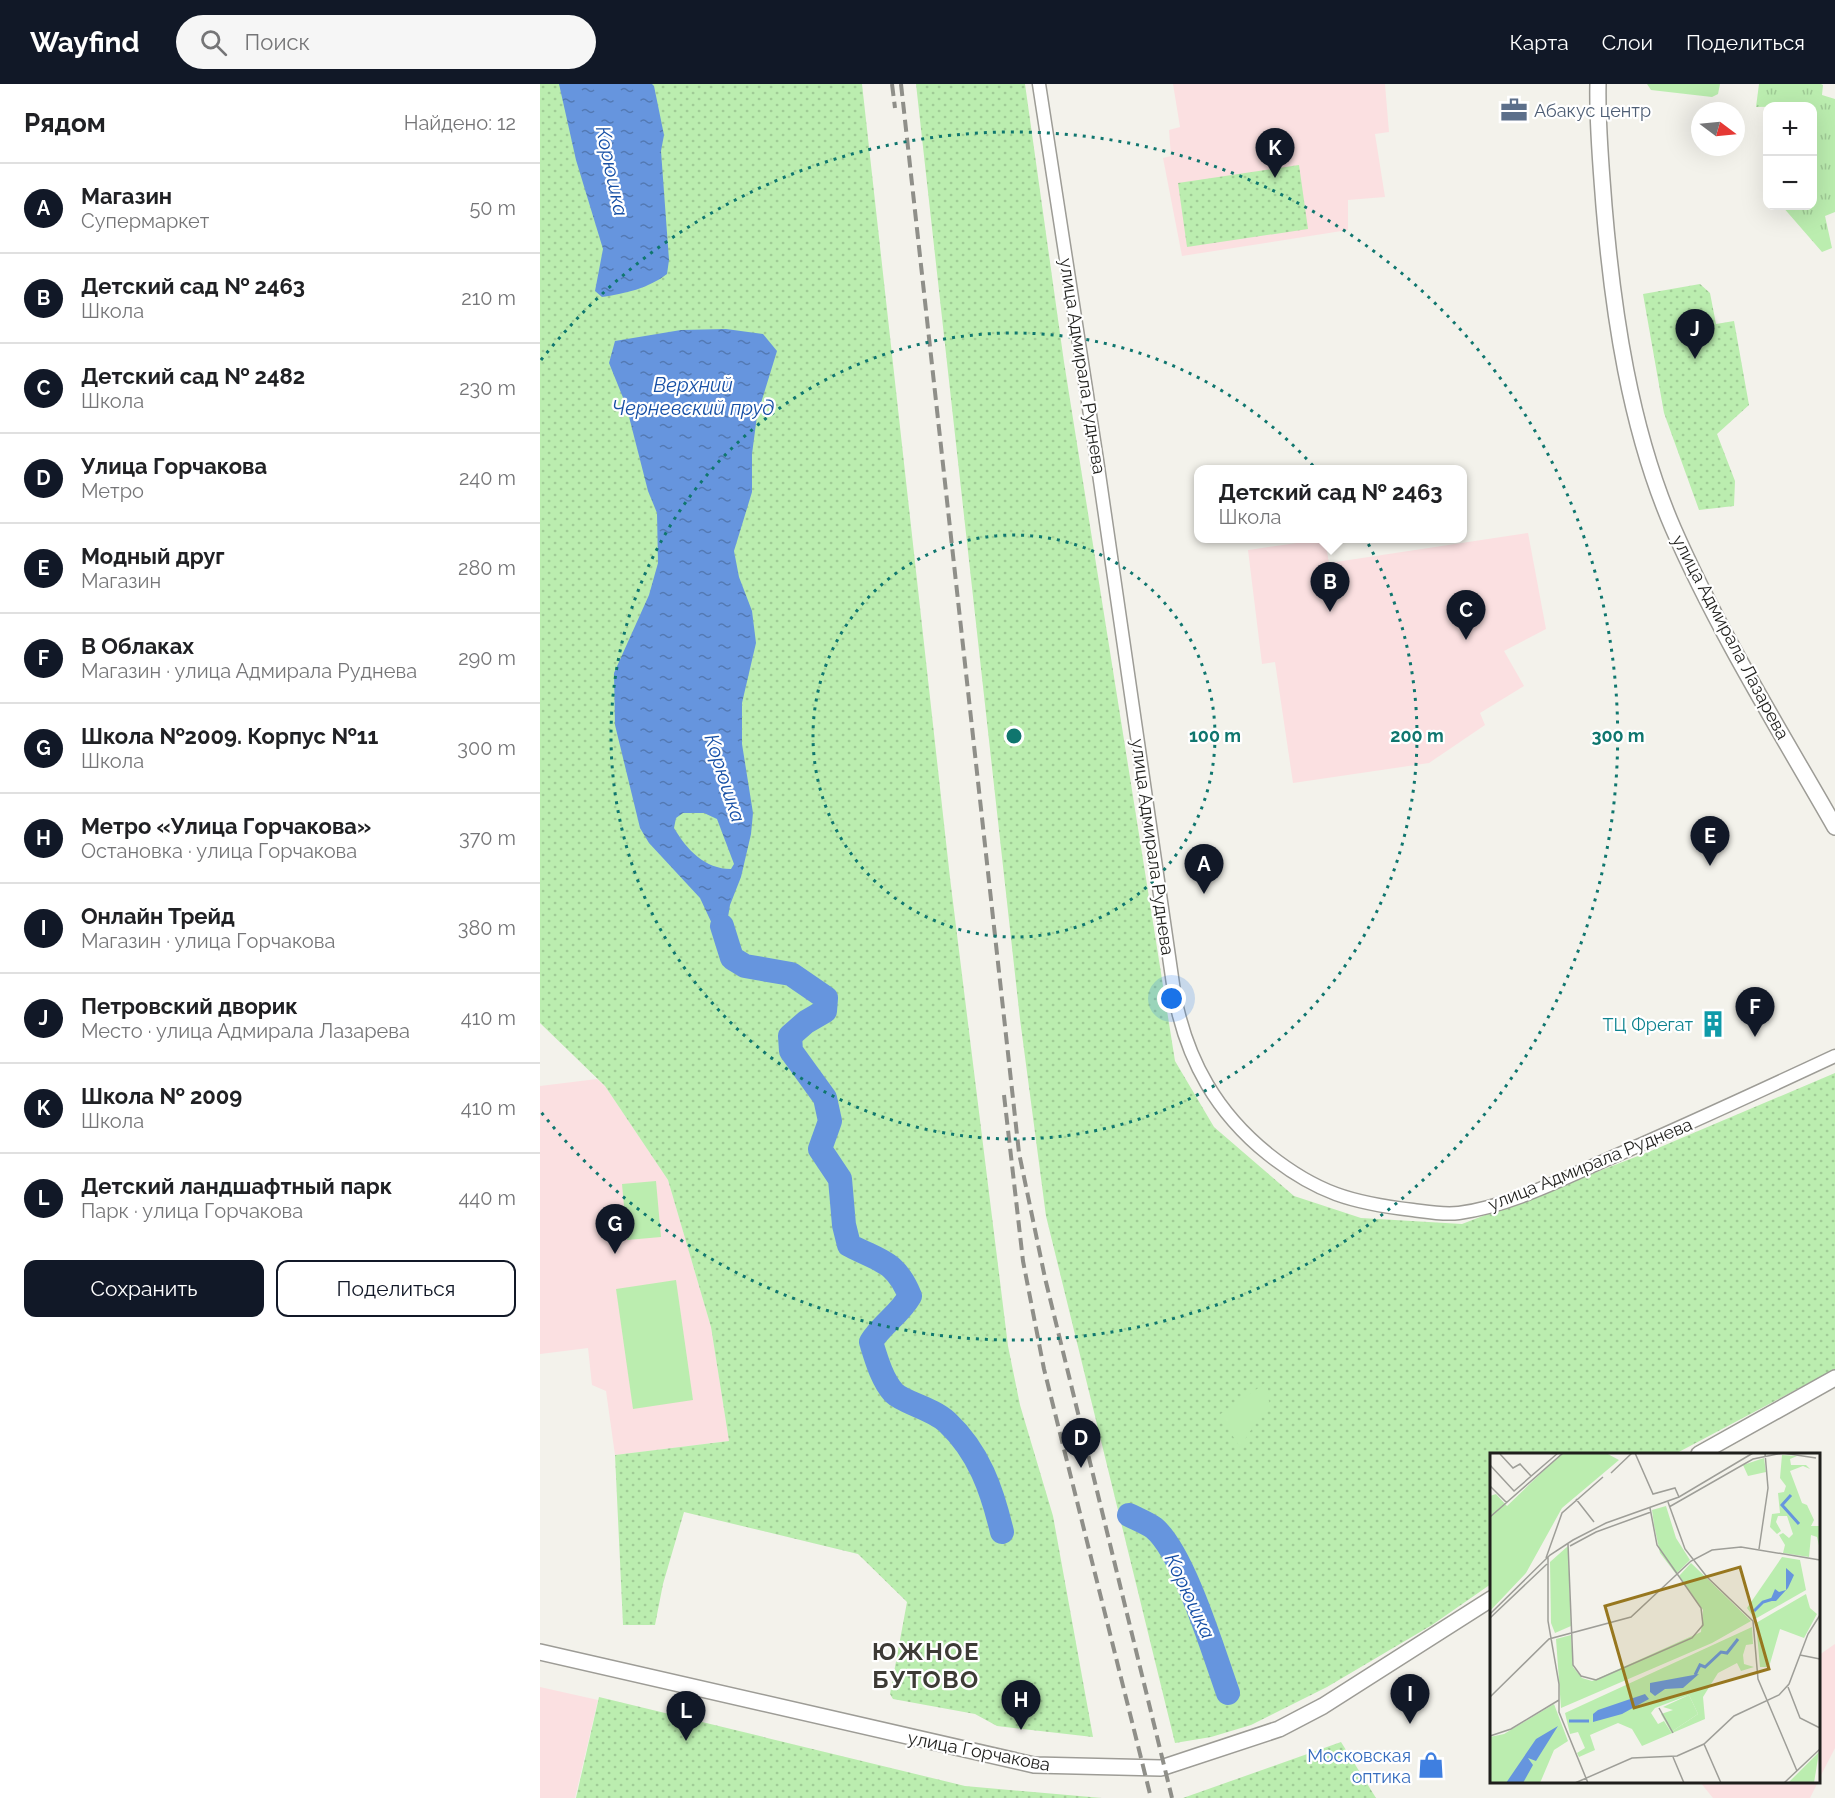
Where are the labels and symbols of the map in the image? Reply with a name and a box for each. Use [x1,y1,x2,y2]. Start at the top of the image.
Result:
office icon: Абакус центр [1499,95,1529,125]
place label: Абакус центр [1534,100,1651,121]
north arrow [1691,102,1745,156]
water label: Корюшка [591,124,633,218]
pin: K [1256,128,1294,178]
street label: улица Адмирала Руднева [1056,257,1110,475]
pin: J [1676,310,1714,359]
water label: Верхний Черневский пруд [612,373,774,420]
street label: улица Адмирала Лазарева [1668,531,1794,743]
pin: B [1310,562,1350,612]
pin: C [1446,590,1486,640]
text: 100 m [1189,725,1241,746]
text: 200 m [1390,725,1444,746]
text: 300 m [1591,725,1645,746]
centre of rings [1004,726,1024,746]
water label: Корюшка [699,731,751,825]
street label: улица Адмирала Руднева [1127,737,1179,957]
pin: E [1690,816,1730,866]
pin: A [1184,844,1224,894]
your location [1157,984,1186,1013]
pin: F [1736,988,1774,1037]
building icon: ТЦ Фрегат [1698,1009,1728,1039]
place label: ТЦ Фрегат [1602,1014,1693,1035]
street label: улица Адмирала Руднева [1485,1113,1695,1215]
pin: G [596,1204,634,1254]
pin: D [1062,1418,1100,1468]
inset map [1490,1453,1820,1783]
water label: Корюшка [1160,1550,1220,1642]
district label: ЮЖНОЕ БУТОВО [872,1637,980,1694]
pin: I [1390,1674,1430,1724]
pin: H [1002,1680,1040,1730]
pin: L [666,1692,706,1741]
street label: улица Горчакова [906,1727,1052,1775]
place label: Московская оптика [1307,1745,1411,1787]
shop icon: Московская оптика [1416,1750,1446,1780]

